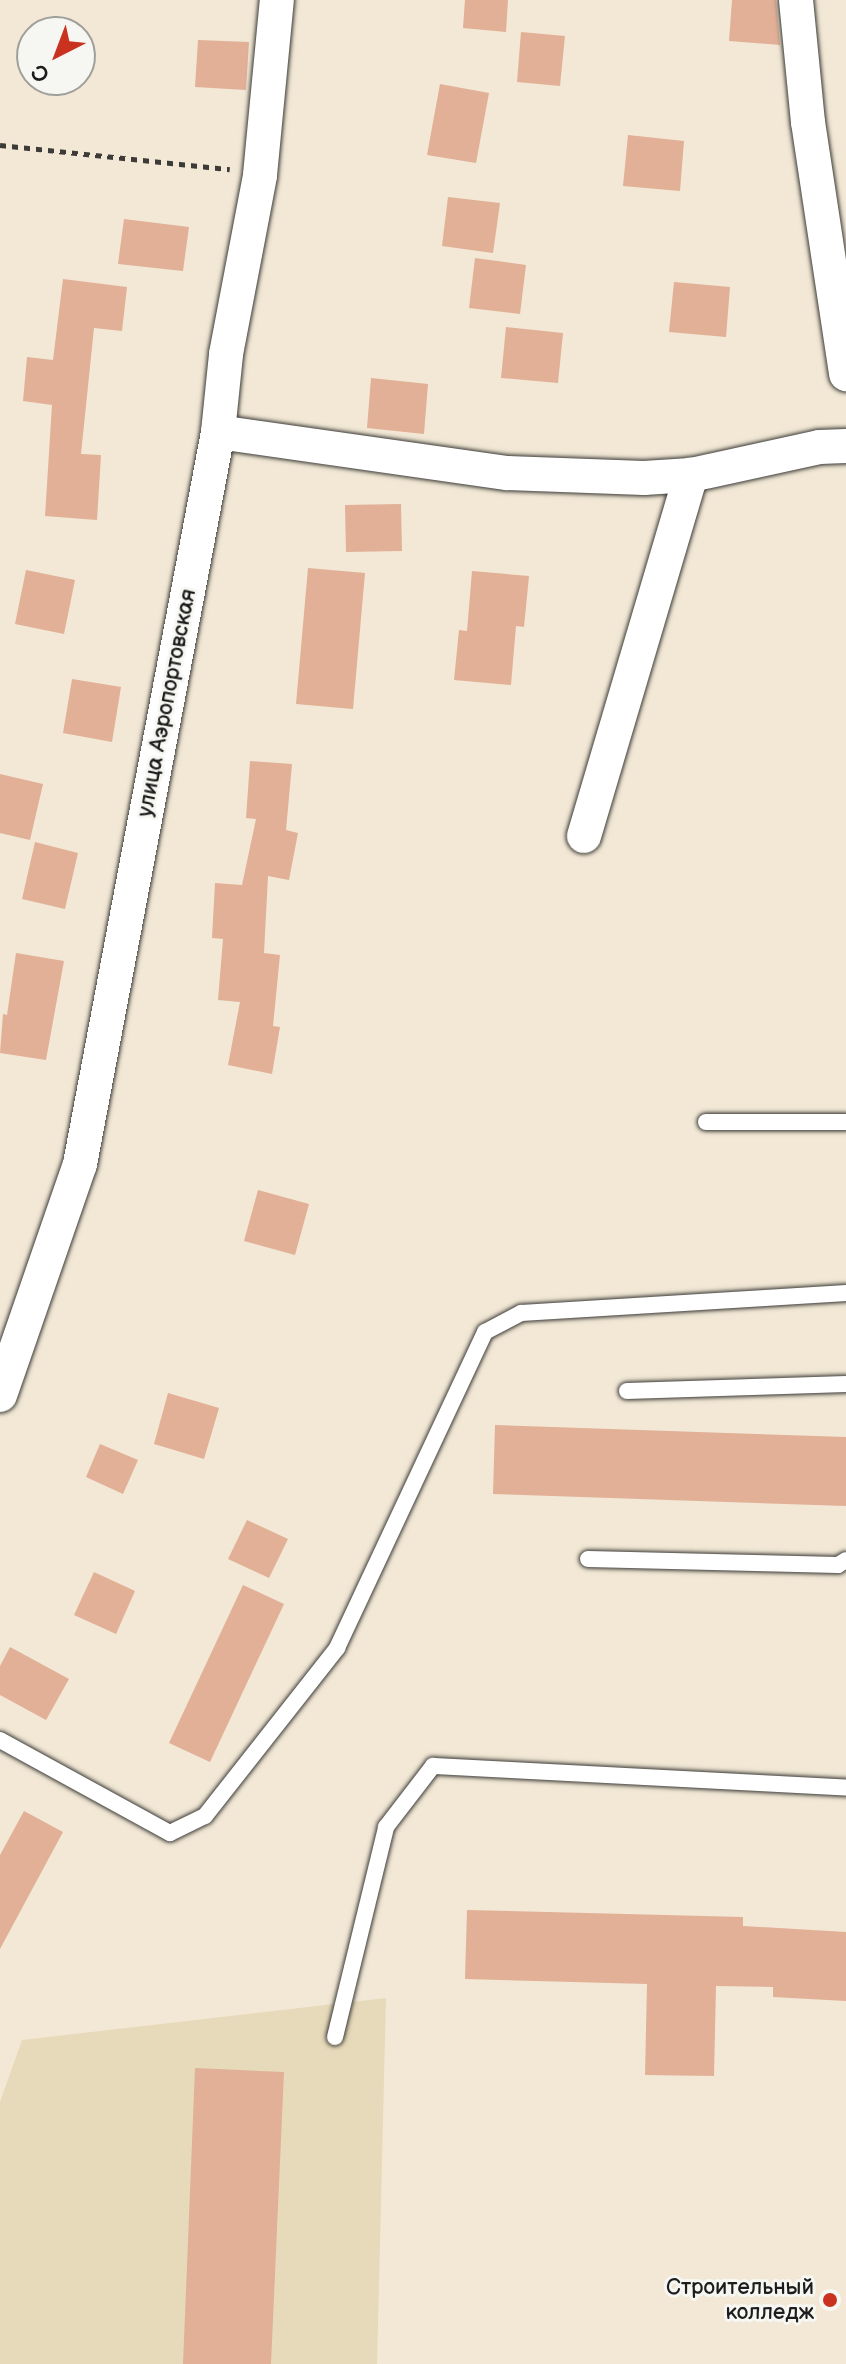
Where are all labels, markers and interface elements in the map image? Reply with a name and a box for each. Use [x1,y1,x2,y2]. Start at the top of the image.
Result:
north arrow [16,16,96,96]
text: С [26,58,56,88]
street label: улица Аэропортовская [132,587,202,819]
place label: Строительный колледж [666,2274,814,2326]
marker: Строительный колледж [821,2291,839,2309]

